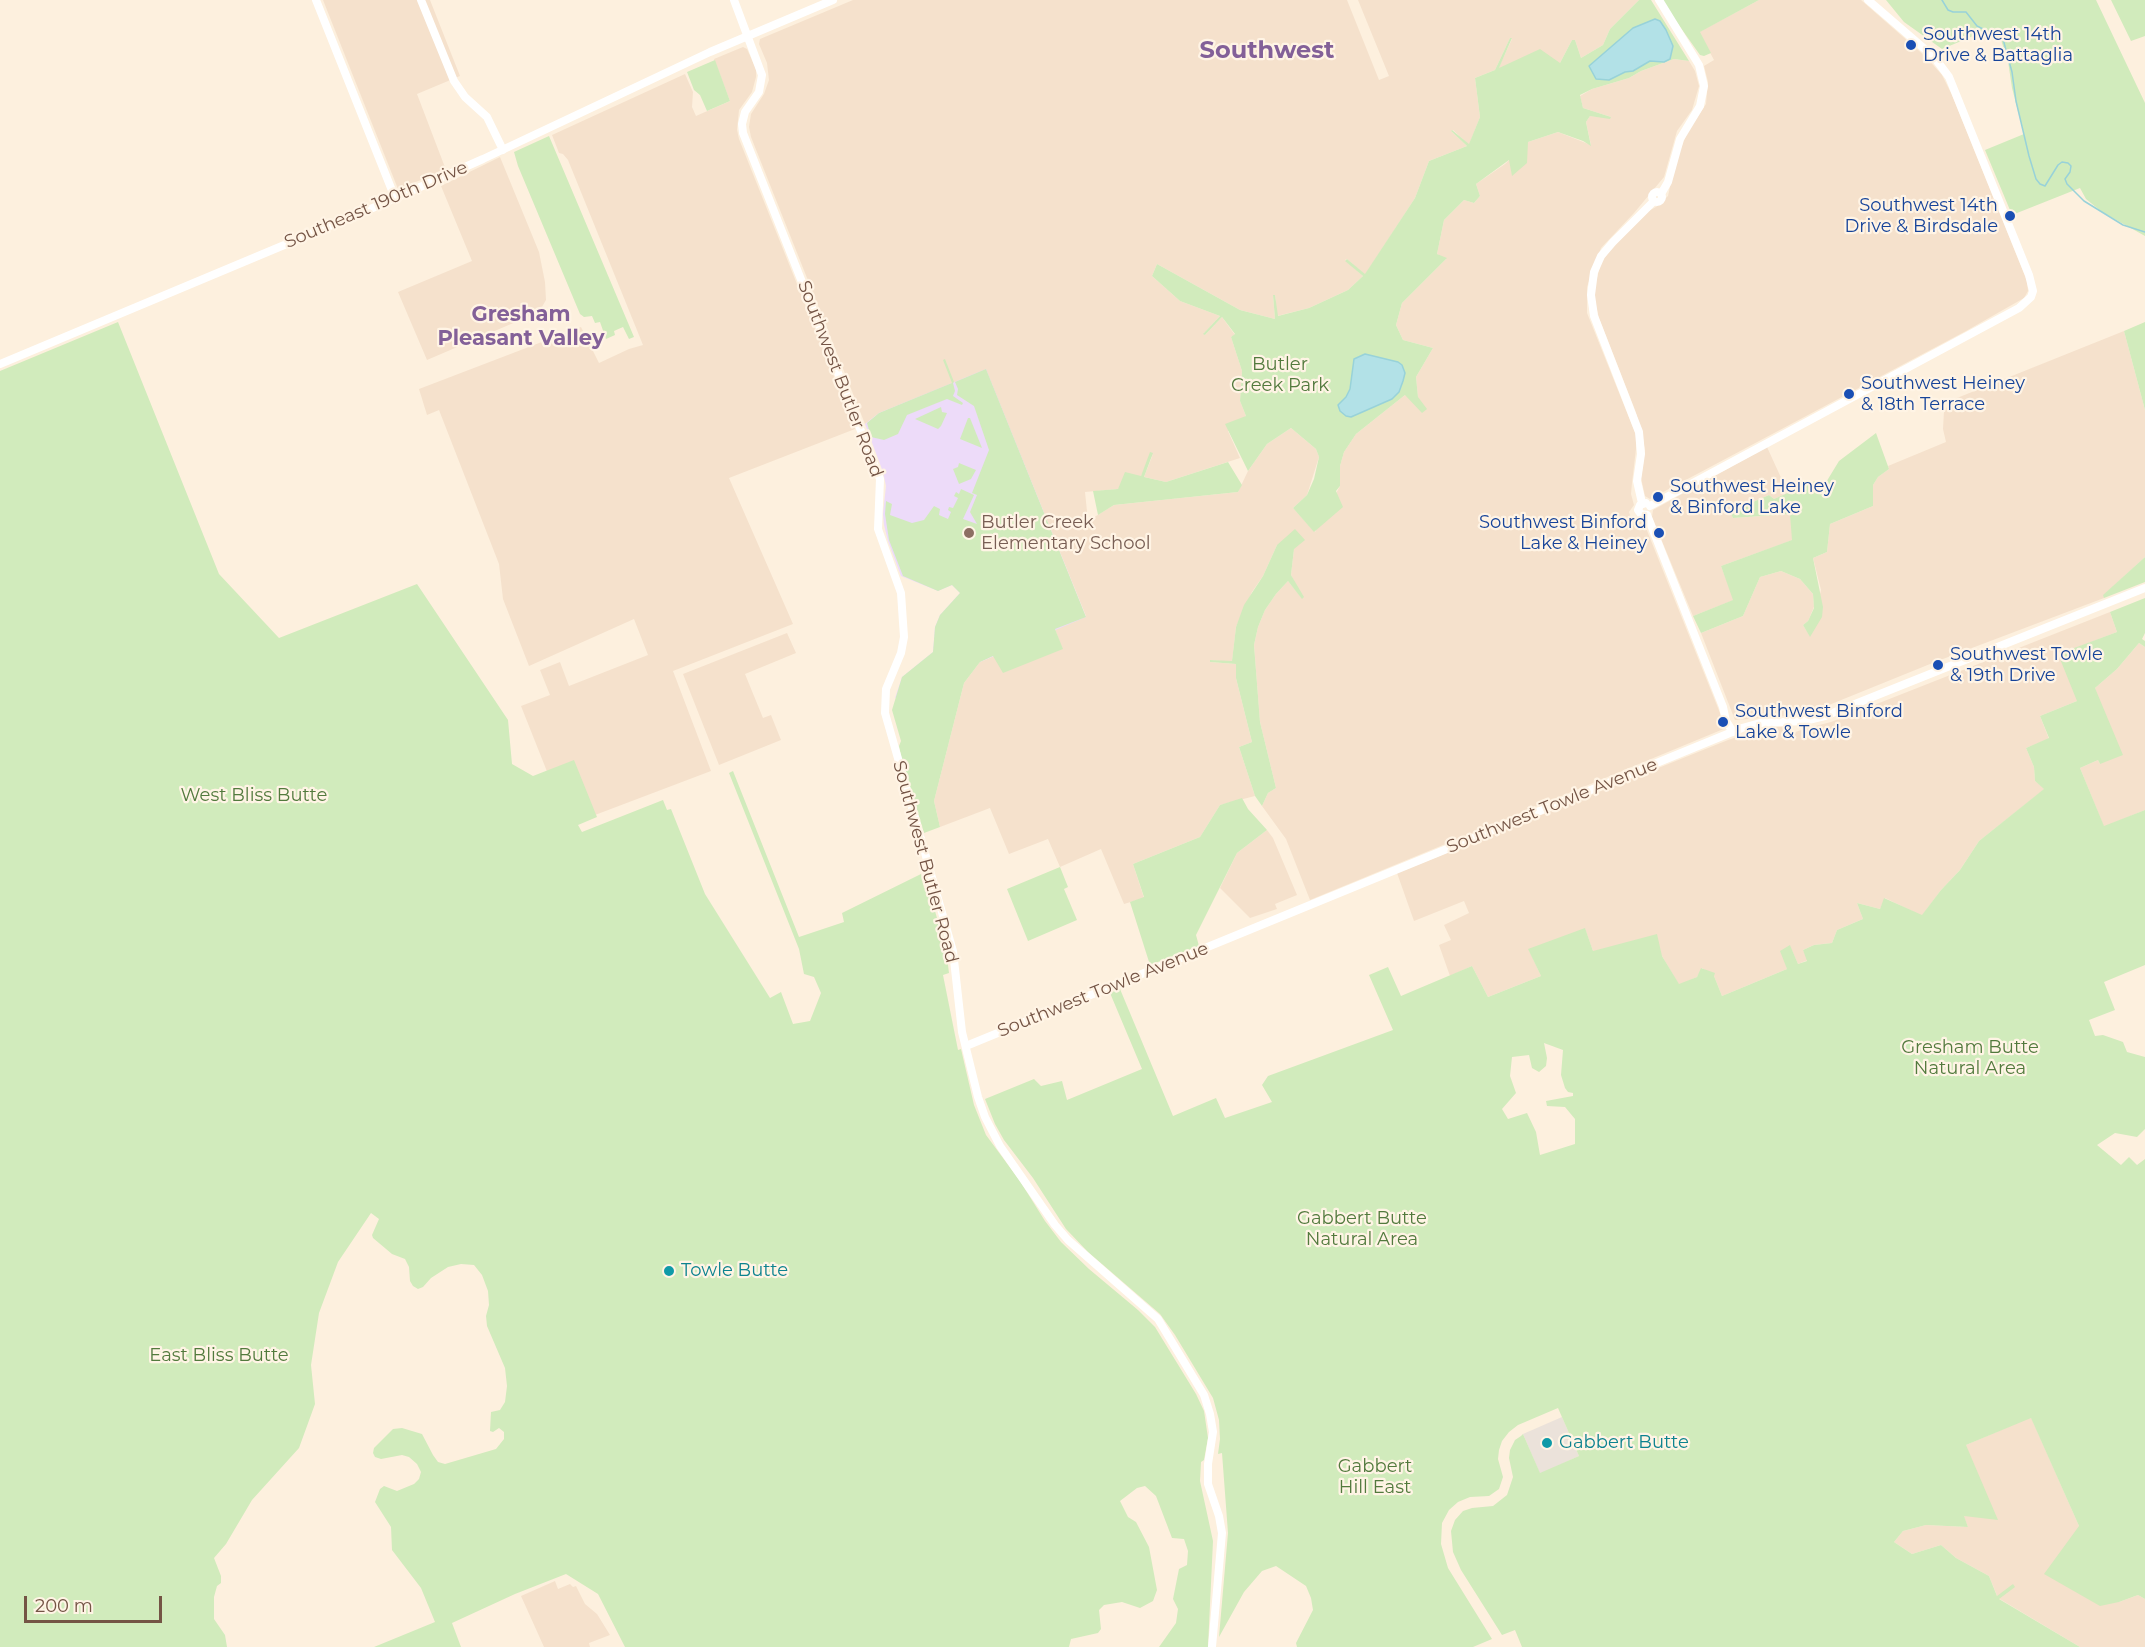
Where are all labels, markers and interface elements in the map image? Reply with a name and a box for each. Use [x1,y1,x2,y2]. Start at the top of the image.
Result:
place label: Southwest 14th Drive & Battaglia [1923,24,2073,66]
district label: Southwest [1200,37,1334,65]
marker: Southwest 14th Drive & Battaglia [1904,38,1918,52]
street label: Southeast 190th Drive [281,157,471,253]
place label: Southwest 14th Drive & Birdsdale [1844,195,1998,238]
marker: Southwest 14th Drive & Birdsdale [2003,209,2017,223]
street label: Southwest Butler Road [793,278,887,480]
district label: Gresham Pleasant Valley [437,302,605,352]
park label: Butler Creek Park [1231,354,1329,397]
place label: Southwest Heiney & 18th Terrace [1861,373,2025,416]
marker: Southwest Heiney & 18th Terrace [1842,387,1856,401]
place label: Southwest Heiney & Binford Lake [1670,476,1834,518]
marker: Southwest Heiney & Binford Lake [1651,490,1665,504]
place label: Butler Creek Elementary School [981,512,1151,554]
place label: Southwest Binford Lake & Heiney [1479,512,1647,554]
marker: Butler Creek Elementary School [962,526,976,540]
marker: Southwest Binford Lake & Heiney [1652,526,1666,540]
place label: Southwest Towle & 19th Drive [1950,644,2103,686]
marker: Southwest Towle & 19th Drive [1931,658,1945,672]
place label: Southwest Binford Lake & Towle [1735,701,1903,744]
marker: Southwest Binford Lake & Towle [1716,715,1730,729]
street label: Southwest Towle Avenue [1443,754,1661,858]
street label: Southwest Butler Road [888,758,962,966]
park label: West Bliss Butte [181,785,327,807]
street label: Southwest Towle Avenue [994,938,1212,1042]
park label: Gresham Butte Natural Area [1901,1037,2039,1080]
park label: Gabbert Butte Natural Area [1297,1208,1427,1250]
place label: Towle Butte [681,1260,788,1282]
marker: Towle Butte [662,1264,676,1278]
park label: East Bliss Butte [149,1345,289,1367]
place label: Gabbert Butte [1559,1432,1689,1454]
marker: Gabbert Butte [1540,1436,1554,1450]
park label: Gabbert Hill East [1338,1456,1412,1498]
scale bar [27,1584,165,1622]
text: 200 m [35,1595,93,1617]

